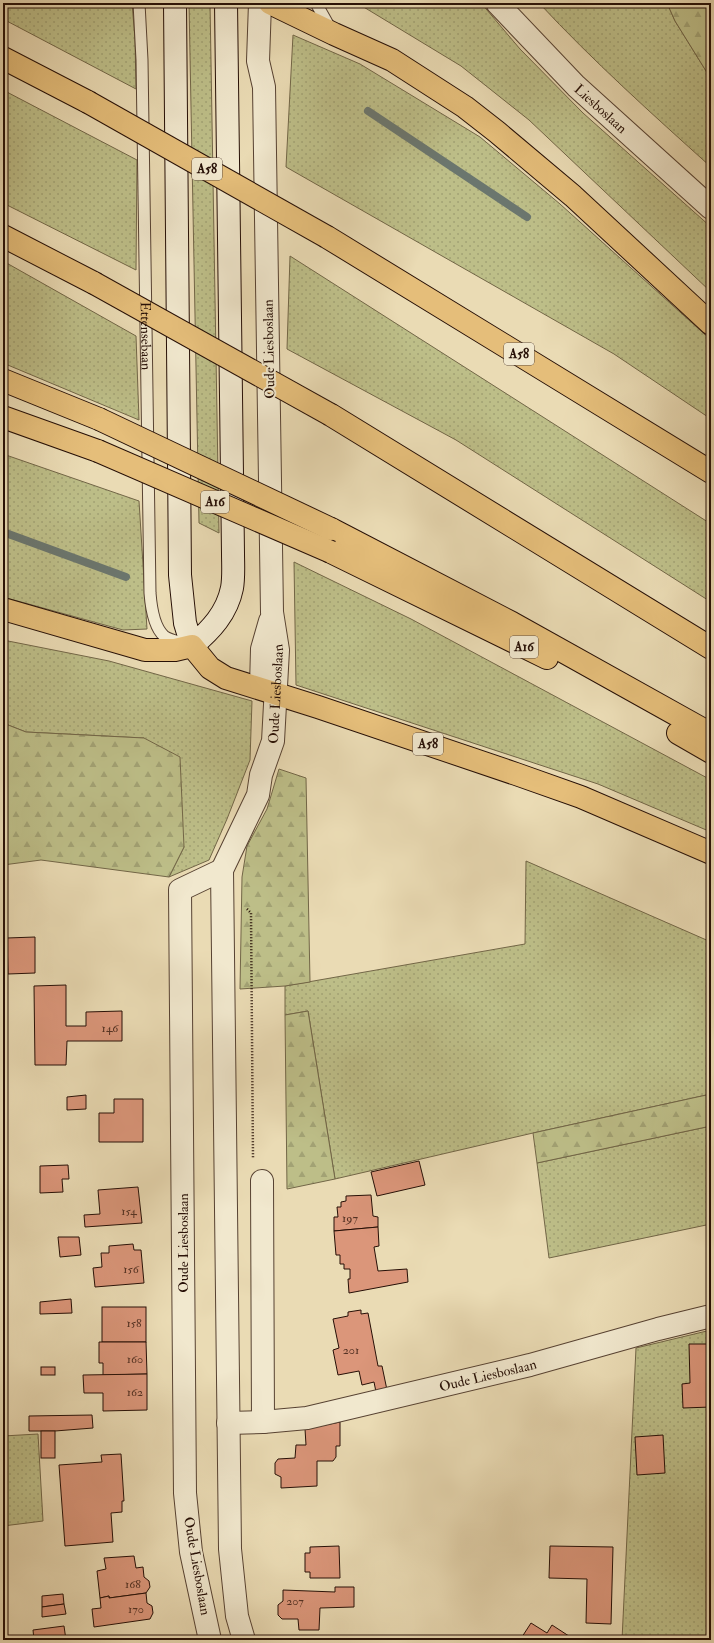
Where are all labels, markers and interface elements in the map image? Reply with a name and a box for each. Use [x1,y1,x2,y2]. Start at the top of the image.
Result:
street label: Liesboslaan [571,80,631,137]
road number: A58 [192,158,222,180]
street label: Oude Liesboslaan [260,299,278,399]
street label: Ettensebaan [137,301,155,370]
road number: A58 [504,343,534,365]
road number: A16 [201,491,229,513]
road number: A16 [510,636,538,658]
street label: Oude Liesboslaan [264,643,287,744]
road number: A58 [413,733,443,755]
house number: 146 [102,1021,119,1036]
street label: Oude Liesboslaan [175,1193,192,1293]
house number: 154 [121,1204,137,1219]
house number: 197 [342,1211,358,1226]
house number: 156 [123,1262,140,1277]
house number: 158 [126,1316,142,1331]
house number: 201 [343,1343,359,1358]
house number: 160 [127,1352,143,1367]
street label: Oude Liesboslaan [437,1355,538,1395]
house number: 162 [127,1385,143,1400]
street label: Oude Liesboslaan [180,1516,214,1616]
house number: 168 [125,1577,141,1592]
house number: 207 [286,1594,304,1609]
house number: 170 [128,1602,144,1617]

